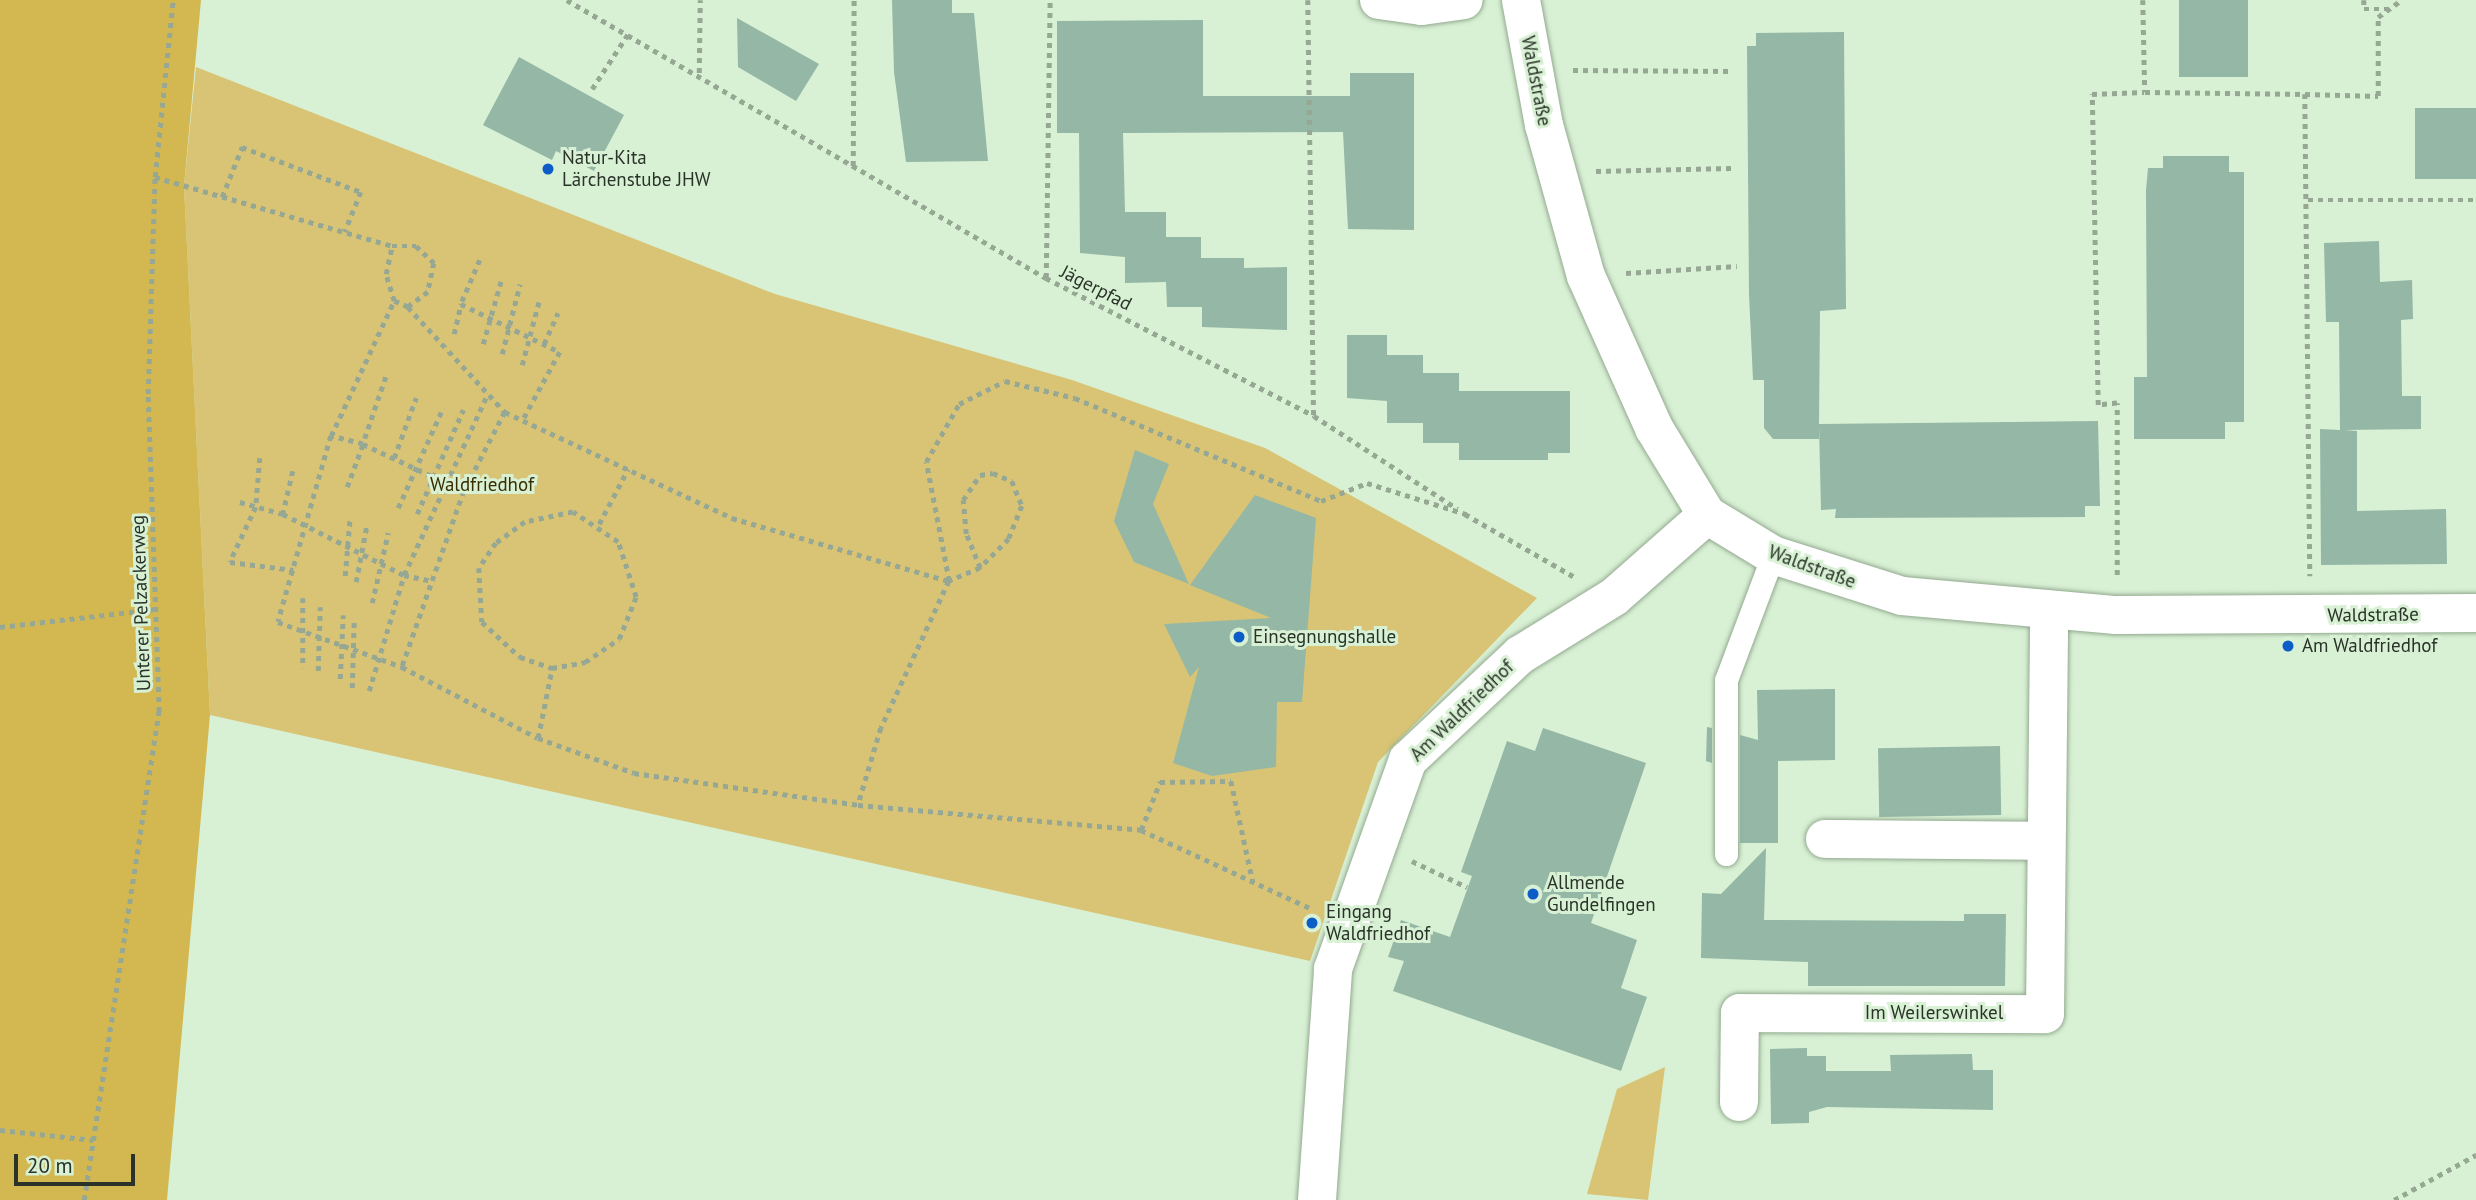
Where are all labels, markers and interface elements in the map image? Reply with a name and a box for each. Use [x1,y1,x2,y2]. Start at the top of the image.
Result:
street label: Waldstraße [1516,34,1556,128]
place label: Natur-Kita Lärchenstube JHW [562,147,710,191]
marker: Natur-Kita Lärchenstube JHW [540,161,556,177]
street label: Jägerpfad [1057,260,1135,316]
park label: Waldfriedhof [430,474,534,496]
street label: Unterer Pelzackerweg [127,514,155,692]
street label: Waldstraße [1765,541,1859,593]
street label: Waldstraße [2327,603,2419,627]
place label: Einsegnungshalle [1253,626,1396,648]
marker: Einsegnungshalle [1231,629,1247,645]
place label: Am Waldfriedhof [2302,635,2438,657]
marker: Am Waldfriedhof [2280,638,2296,654]
street label: Am Waldfriedhof [1405,656,1519,766]
place label: Allmende Gundelfingen [1547,872,1656,916]
marker: Allmende Gundelfingen [1525,886,1541,902]
place label: Eingang Waldfriedhof [1326,901,1430,945]
marker: Eingang Waldfriedhof [1304,915,1320,931]
street label: Im Weilerswinkel [1865,1002,2003,1024]
scale bar [18,1140,138,1184]
text: 20 m [27,1152,73,1179]

